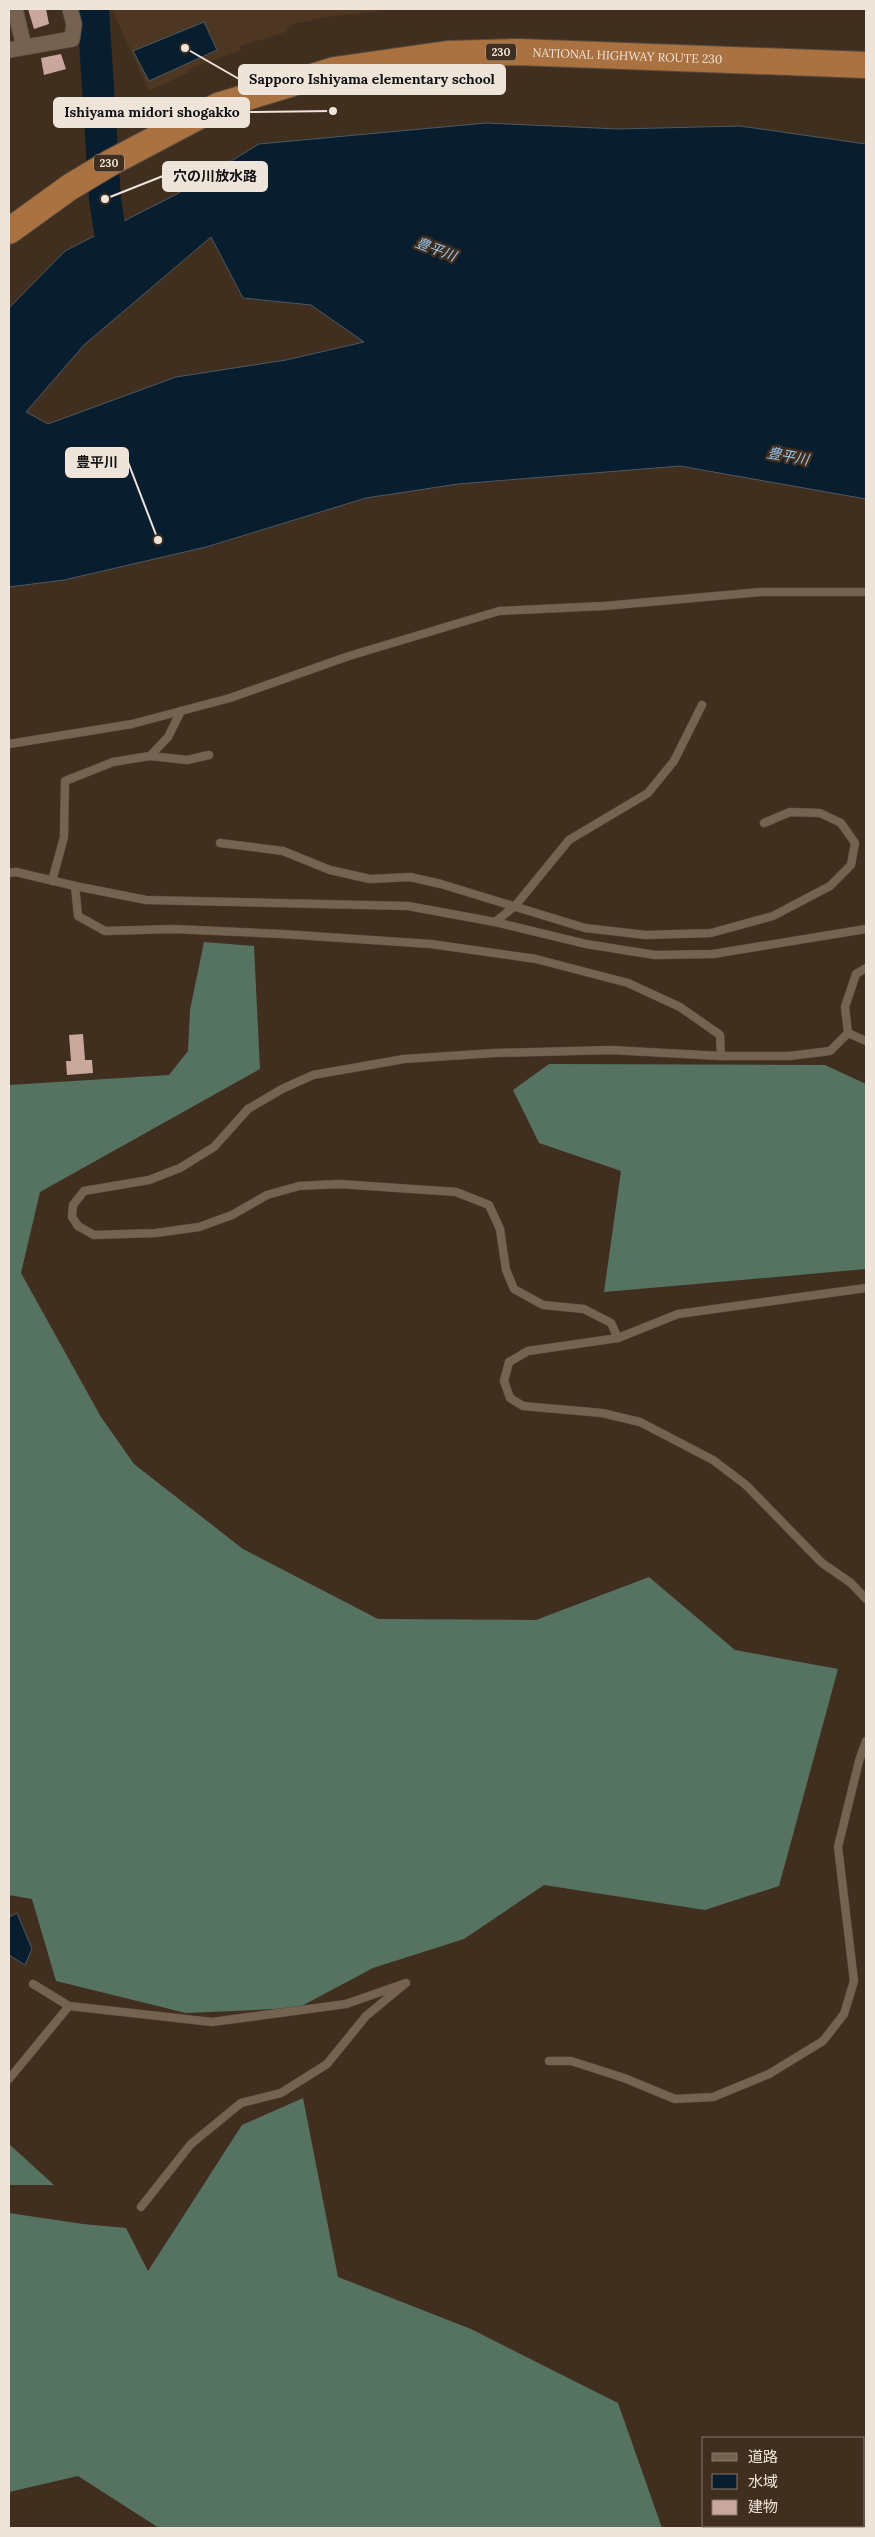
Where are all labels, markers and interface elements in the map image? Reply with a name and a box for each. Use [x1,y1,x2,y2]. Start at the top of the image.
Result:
road number: 230 [486,44,516,61]
street label: NATIONAL HIGHWAY ROUTE 230 [532,45,723,67]
callout: Sapporo Ishiyama elementary school [239,65,505,94]
text: Sapporo Ishiyama elementary school [249,70,496,88]
callout: Ishiyama midori shogakko [54,98,249,127]
text: Ishiyama midori shogakko [64,103,240,121]
road number: 230 [94,154,124,172]
callout: 穴の川放水路 [163,162,267,191]
text: 穴の川放水路 [173,167,257,185]
water label: 豊平川 [413,233,461,266]
water label: 豊平川 [766,443,812,469]
callout: 豊平川 [66,448,128,477]
text: 豊平川 [76,453,118,471]
legend [702,2437,865,2527]
text: 道路 [748,2447,778,2466]
text: 水域 [748,2472,778,2491]
text: 建物 [748,2497,778,2516]

